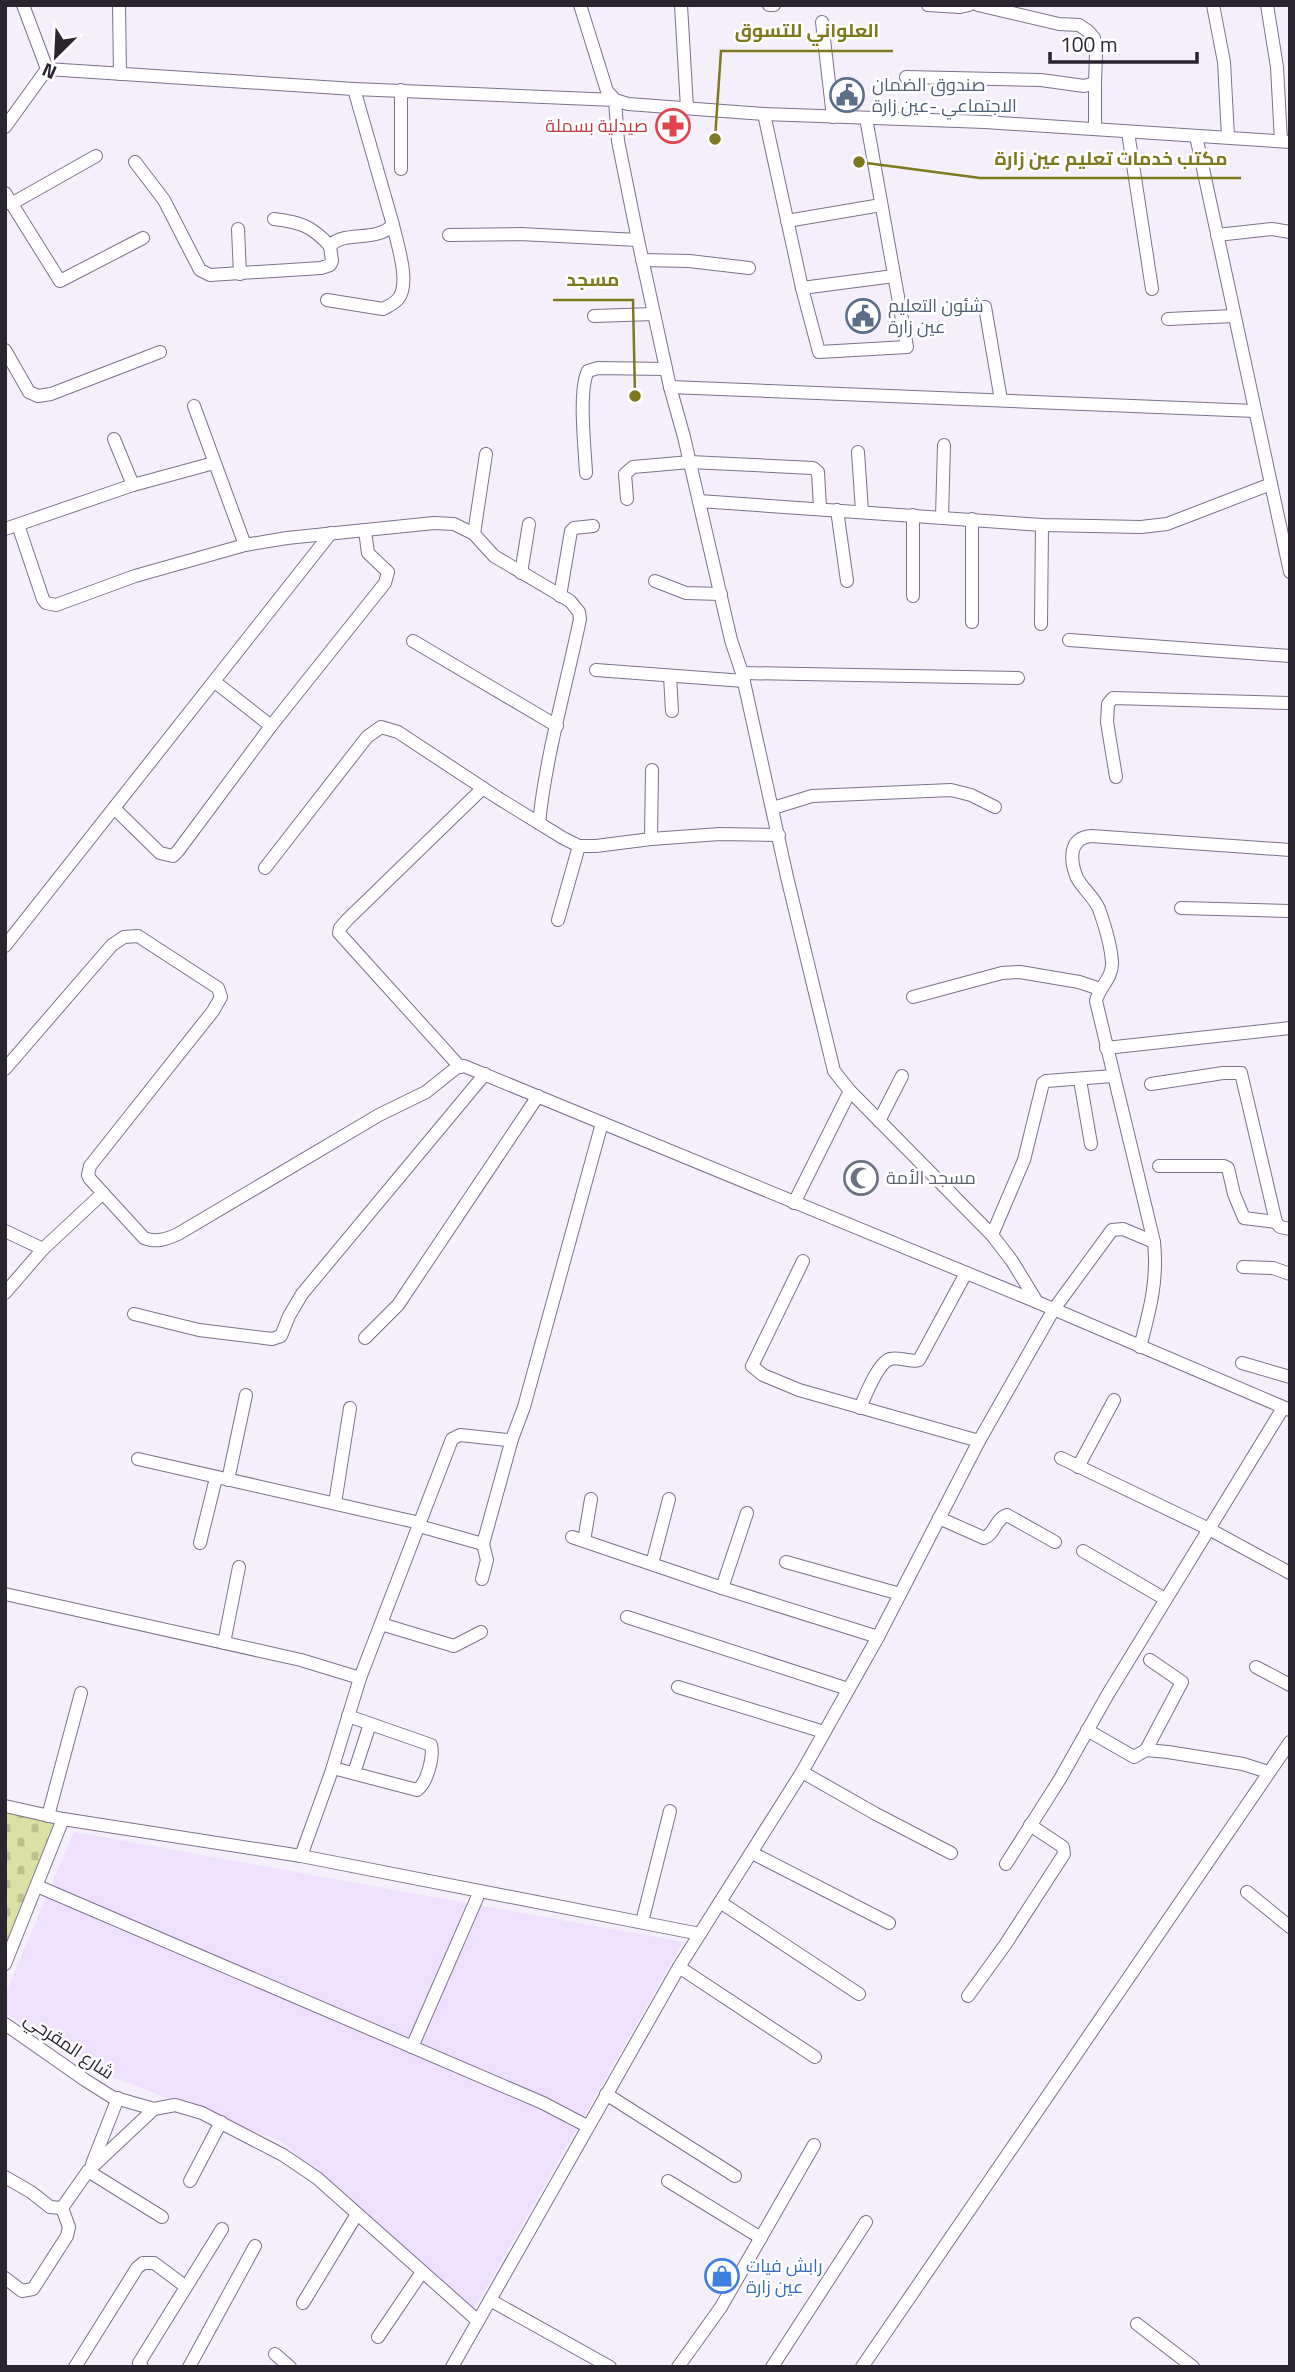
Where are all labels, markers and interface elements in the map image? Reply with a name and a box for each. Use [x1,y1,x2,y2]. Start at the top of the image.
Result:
callout: العلواني للتسوق [721,11,893,51]
text: العلواني للتسوق [735,15,879,46]
north arrow [21,21,91,91]
scale bar [1050,21,1197,65]
text: 100 m [1060,28,1117,60]
text: N [37,56,61,88]
place label: صندوق الضمان الاجتماعي -عين زارة [872,71,1017,120]
public building icon: صندوق الضمان الاجتماعي -عين زارة [828,76,866,114]
pharmacy icon: صيدلية بسملة [654,107,692,145]
place label: صيدلية بسملة [545,112,648,139]
callout: مكتب خدمات تعليم عين زارة [980,138,1241,178]
text: مكتب خدمات تعليم عين زارة [994,143,1228,172]
callout: مسجد [553,260,633,300]
text: مسجد [567,264,619,293]
place label: شئون التعليم عين زارة [888,292,984,340]
public building icon: شئون التعليم عين زارة [844,297,882,335]
mosque icon: مسجد الأمة [842,1159,880,1197]
place label: مسجد الأمة [886,1164,976,1191]
street label: شارع المقرحي [18,2005,120,2087]
place label: رابش فيات عين زارة [746,2252,823,2300]
shop icon: رابش فيات عين زارة [703,2257,741,2295]

